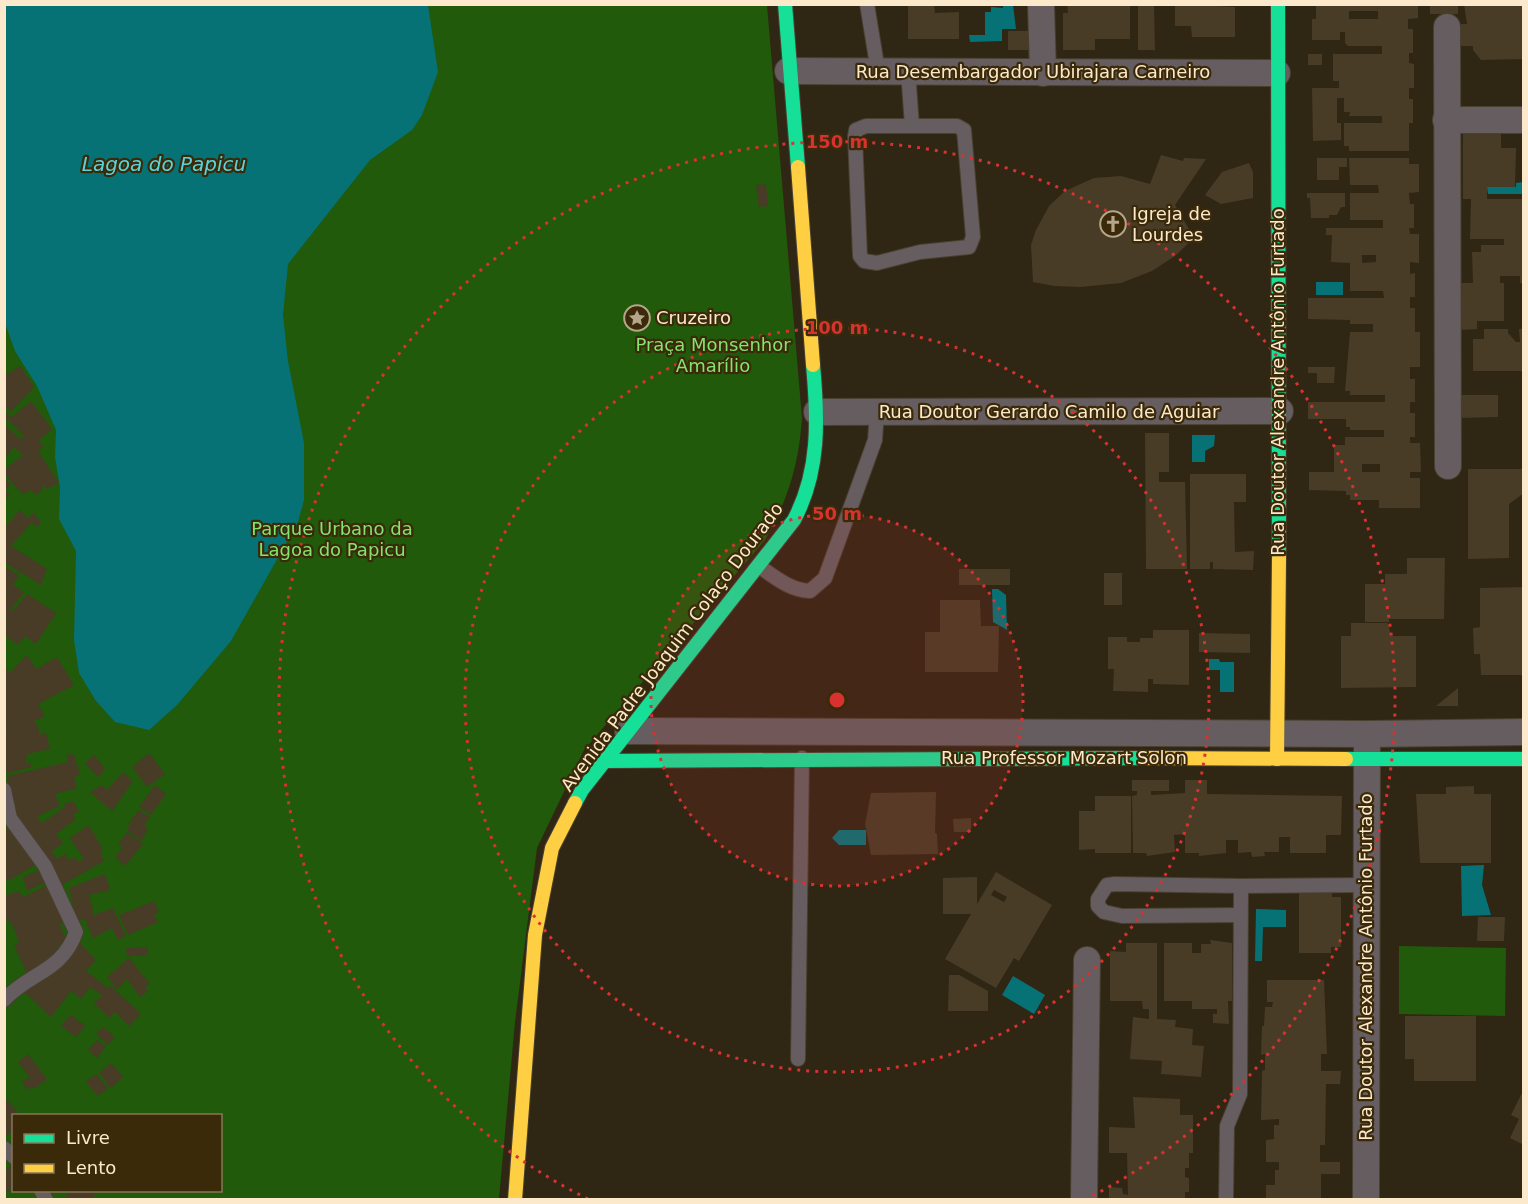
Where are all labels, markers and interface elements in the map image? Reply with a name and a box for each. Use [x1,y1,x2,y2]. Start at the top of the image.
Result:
street label: Rua Desembargador Ubirajara Carneiro [856,61,1210,82]
text: 150 m [806,131,868,152]
water label: Lagoa do Papicu [82,152,246,176]
place label: Igreja de Lourdes [1132,203,1211,245]
street label: Rua Doutor Alexandre Antônio Furtado [1267,208,1288,556]
church icon: Igreja de Lourdes [1098,209,1128,239]
place icon: Cruzeiro [622,303,652,333]
place label: Cruzeiro [656,307,731,328]
text: 100 m [806,317,868,338]
park label: Praça Monsenhor Amarílio [635,334,791,376]
street label: Rua Doutor Gerardo Camilo de Aguiar [879,401,1220,422]
street label: Avenida Padre Joaquim Colaço Dourado [556,498,787,795]
text: 50 m [812,503,862,524]
park label: Parque Urbano da Lagoa do Papicu [251,518,413,560]
centre of rings [827,690,847,710]
street label: Rua Professor Mozart Solon [941,747,1187,768]
street label: Rua Doutor Alexandre Antônio Furtado [1355,793,1376,1141]
legend [12,1114,222,1192]
text: Livre [66,1127,110,1148]
text: Lento [66,1157,116,1178]

